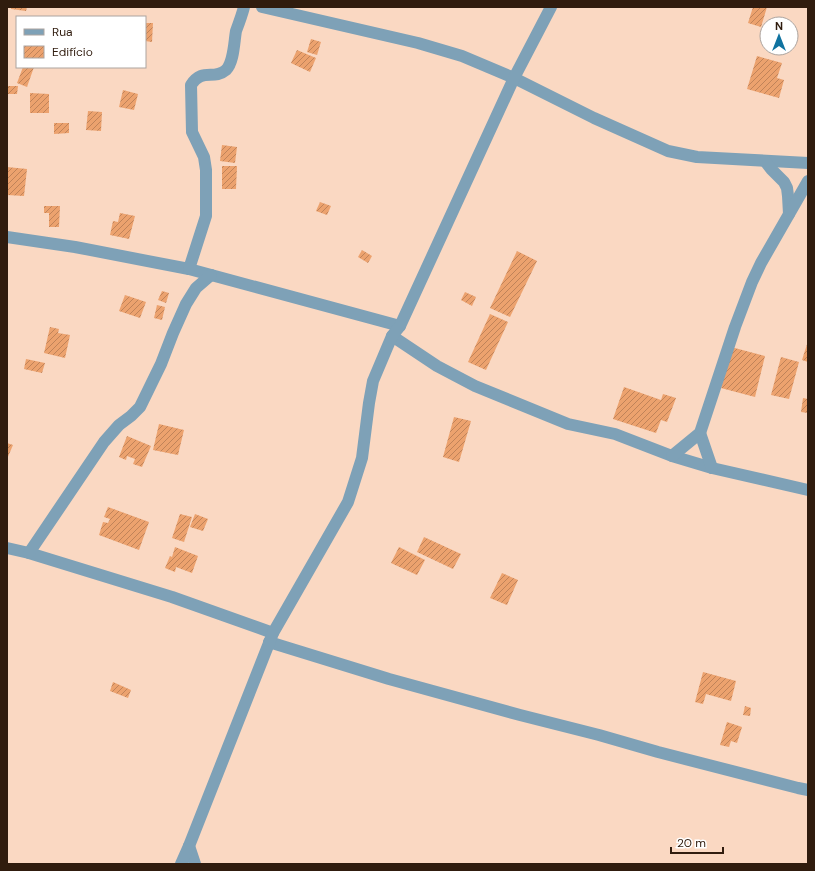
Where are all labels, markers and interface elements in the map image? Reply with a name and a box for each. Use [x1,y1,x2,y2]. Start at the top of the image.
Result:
legend [16,16,146,68]
north arrow [759,16,799,56]
text: N [775,19,783,33]
text: Rua [52,24,73,40]
text: Edifício [52,44,93,60]
scale bar [671,829,723,855]
text: 20 m [677,835,706,851]

